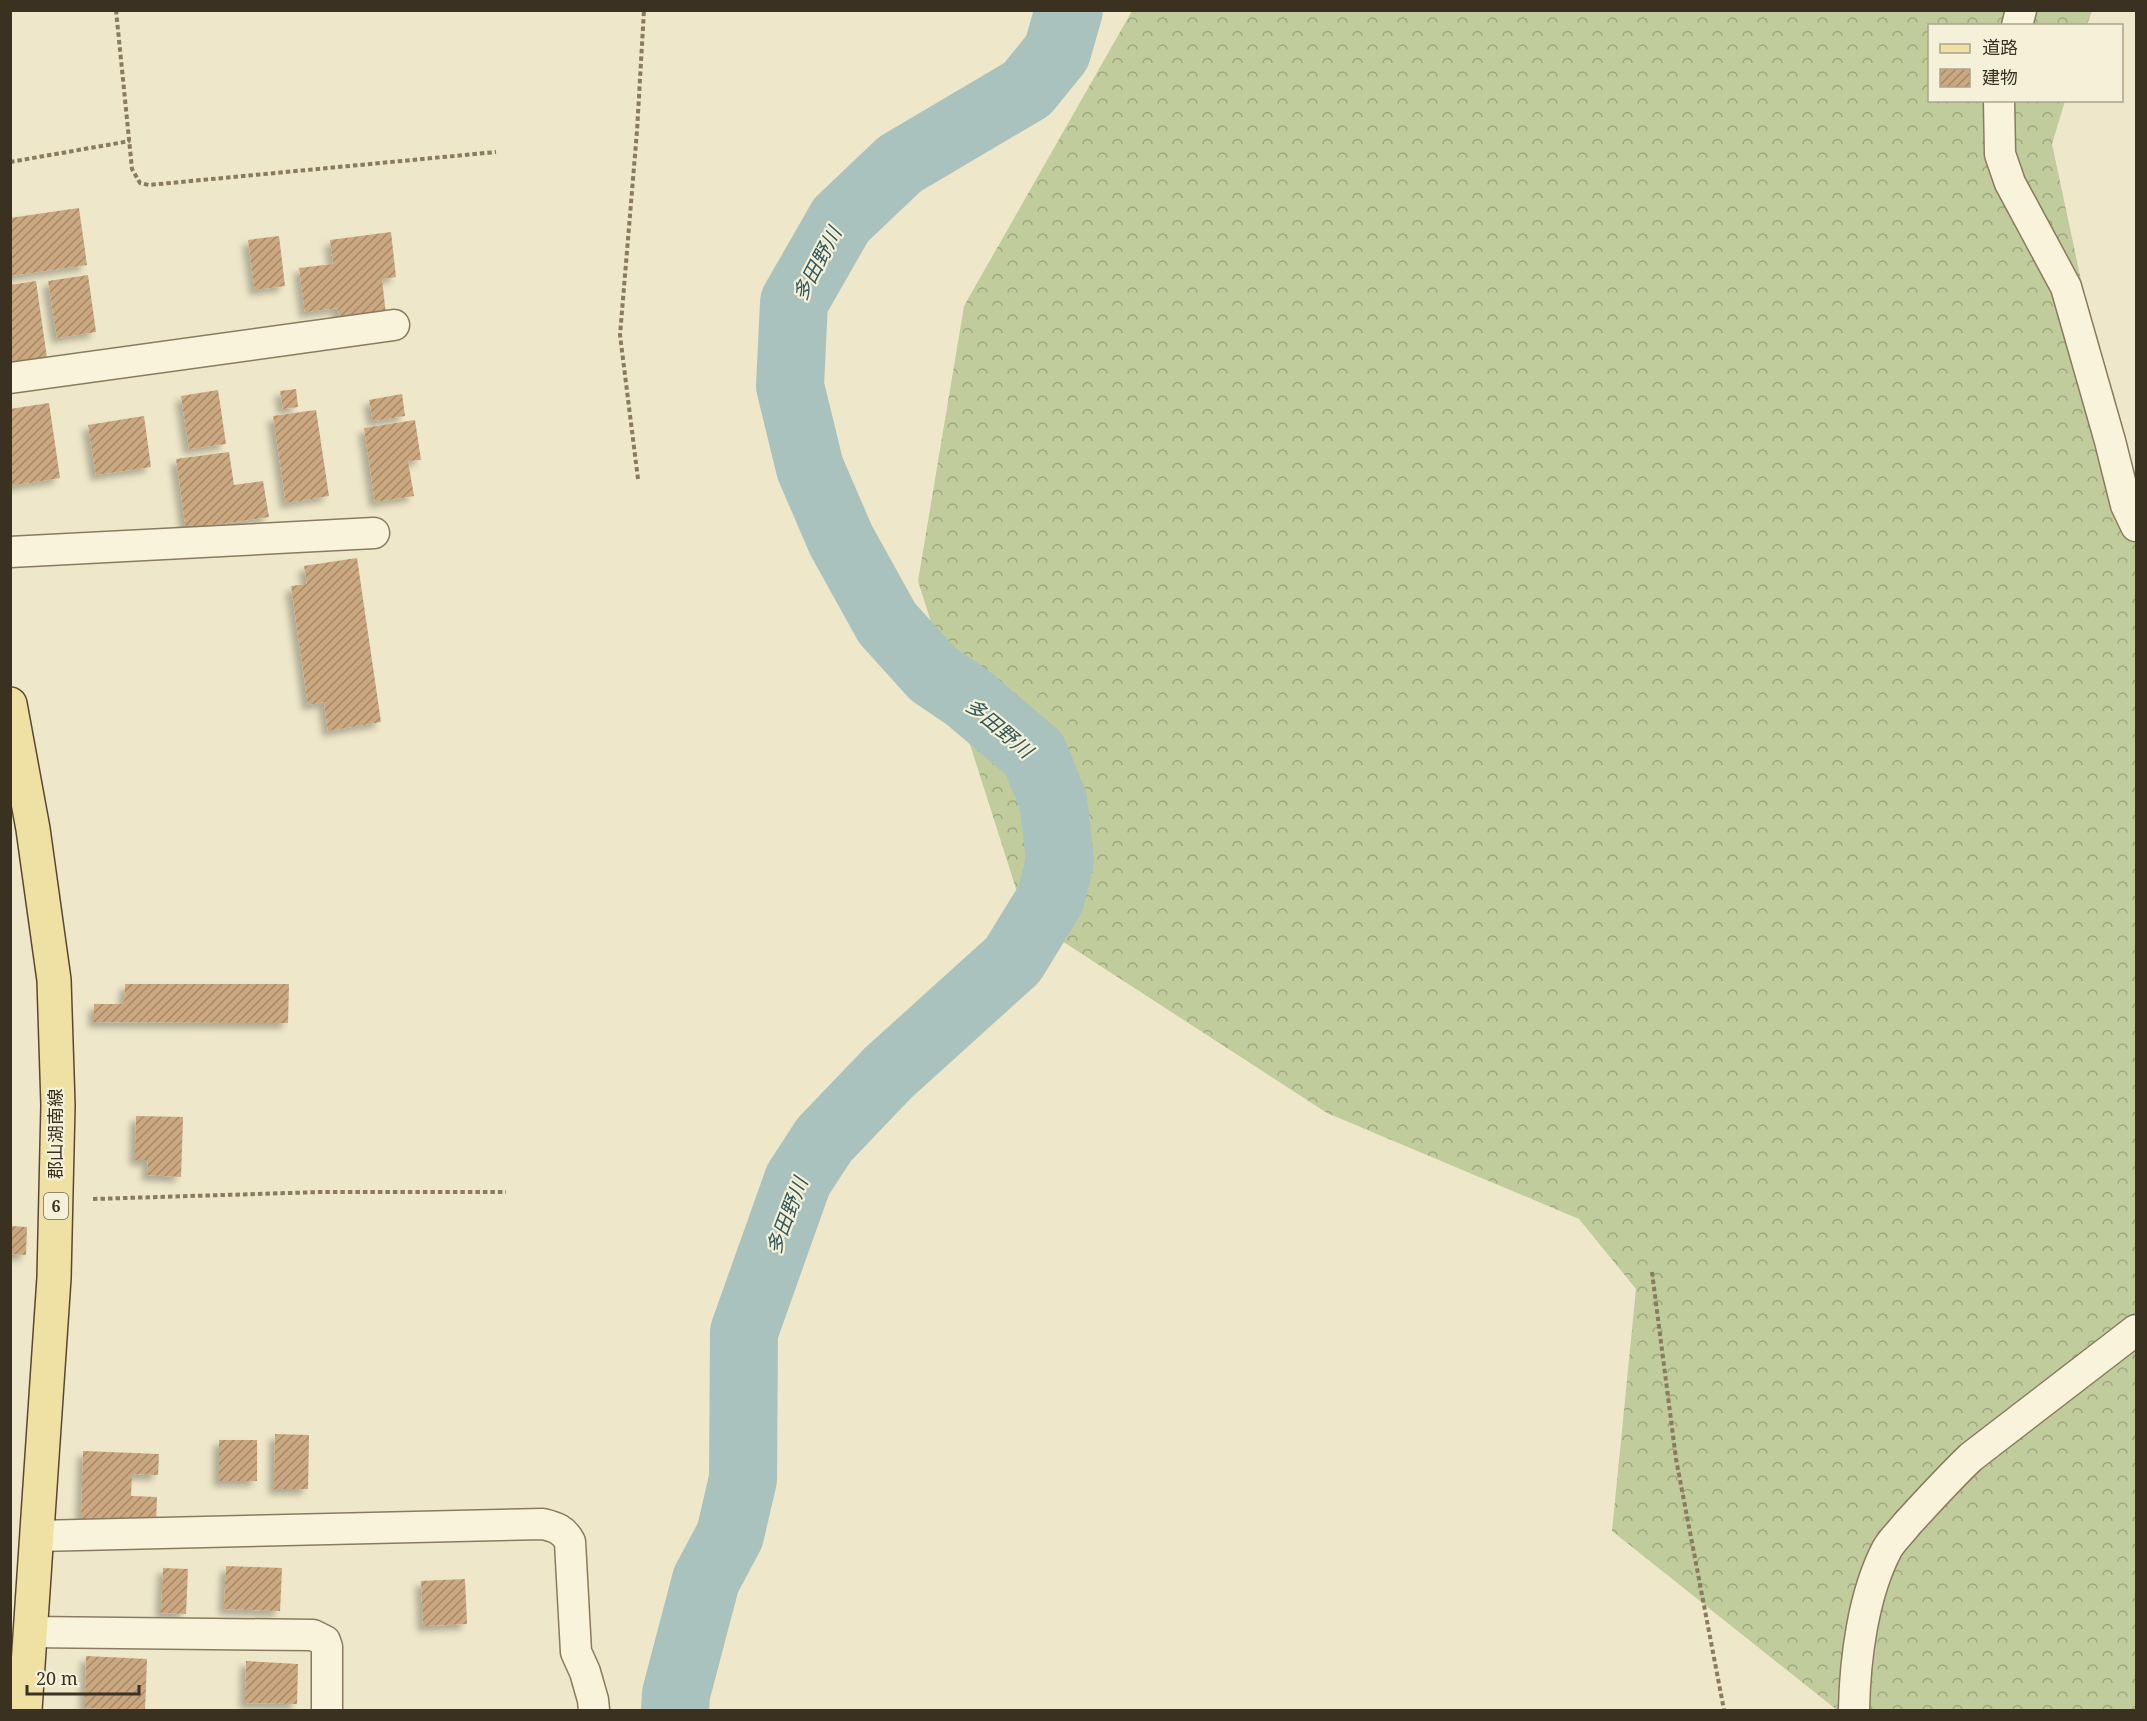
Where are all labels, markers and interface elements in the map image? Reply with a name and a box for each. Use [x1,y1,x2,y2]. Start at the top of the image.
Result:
legend [1928,24,2123,102]
text: 道路 [1982,35,2018,59]
text: 建物 [1982,65,2018,89]
water label: 多田野川 [786,220,848,305]
water label: 多田野川 [960,692,1040,765]
street label: 郡山湖南線 [43,1089,67,1179]
water label: 多田野川 [760,1172,814,1258]
road number: 6 [44,1193,68,1219]
scale bar [27,1658,140,1696]
text: 20 m [36,1666,78,1690]

